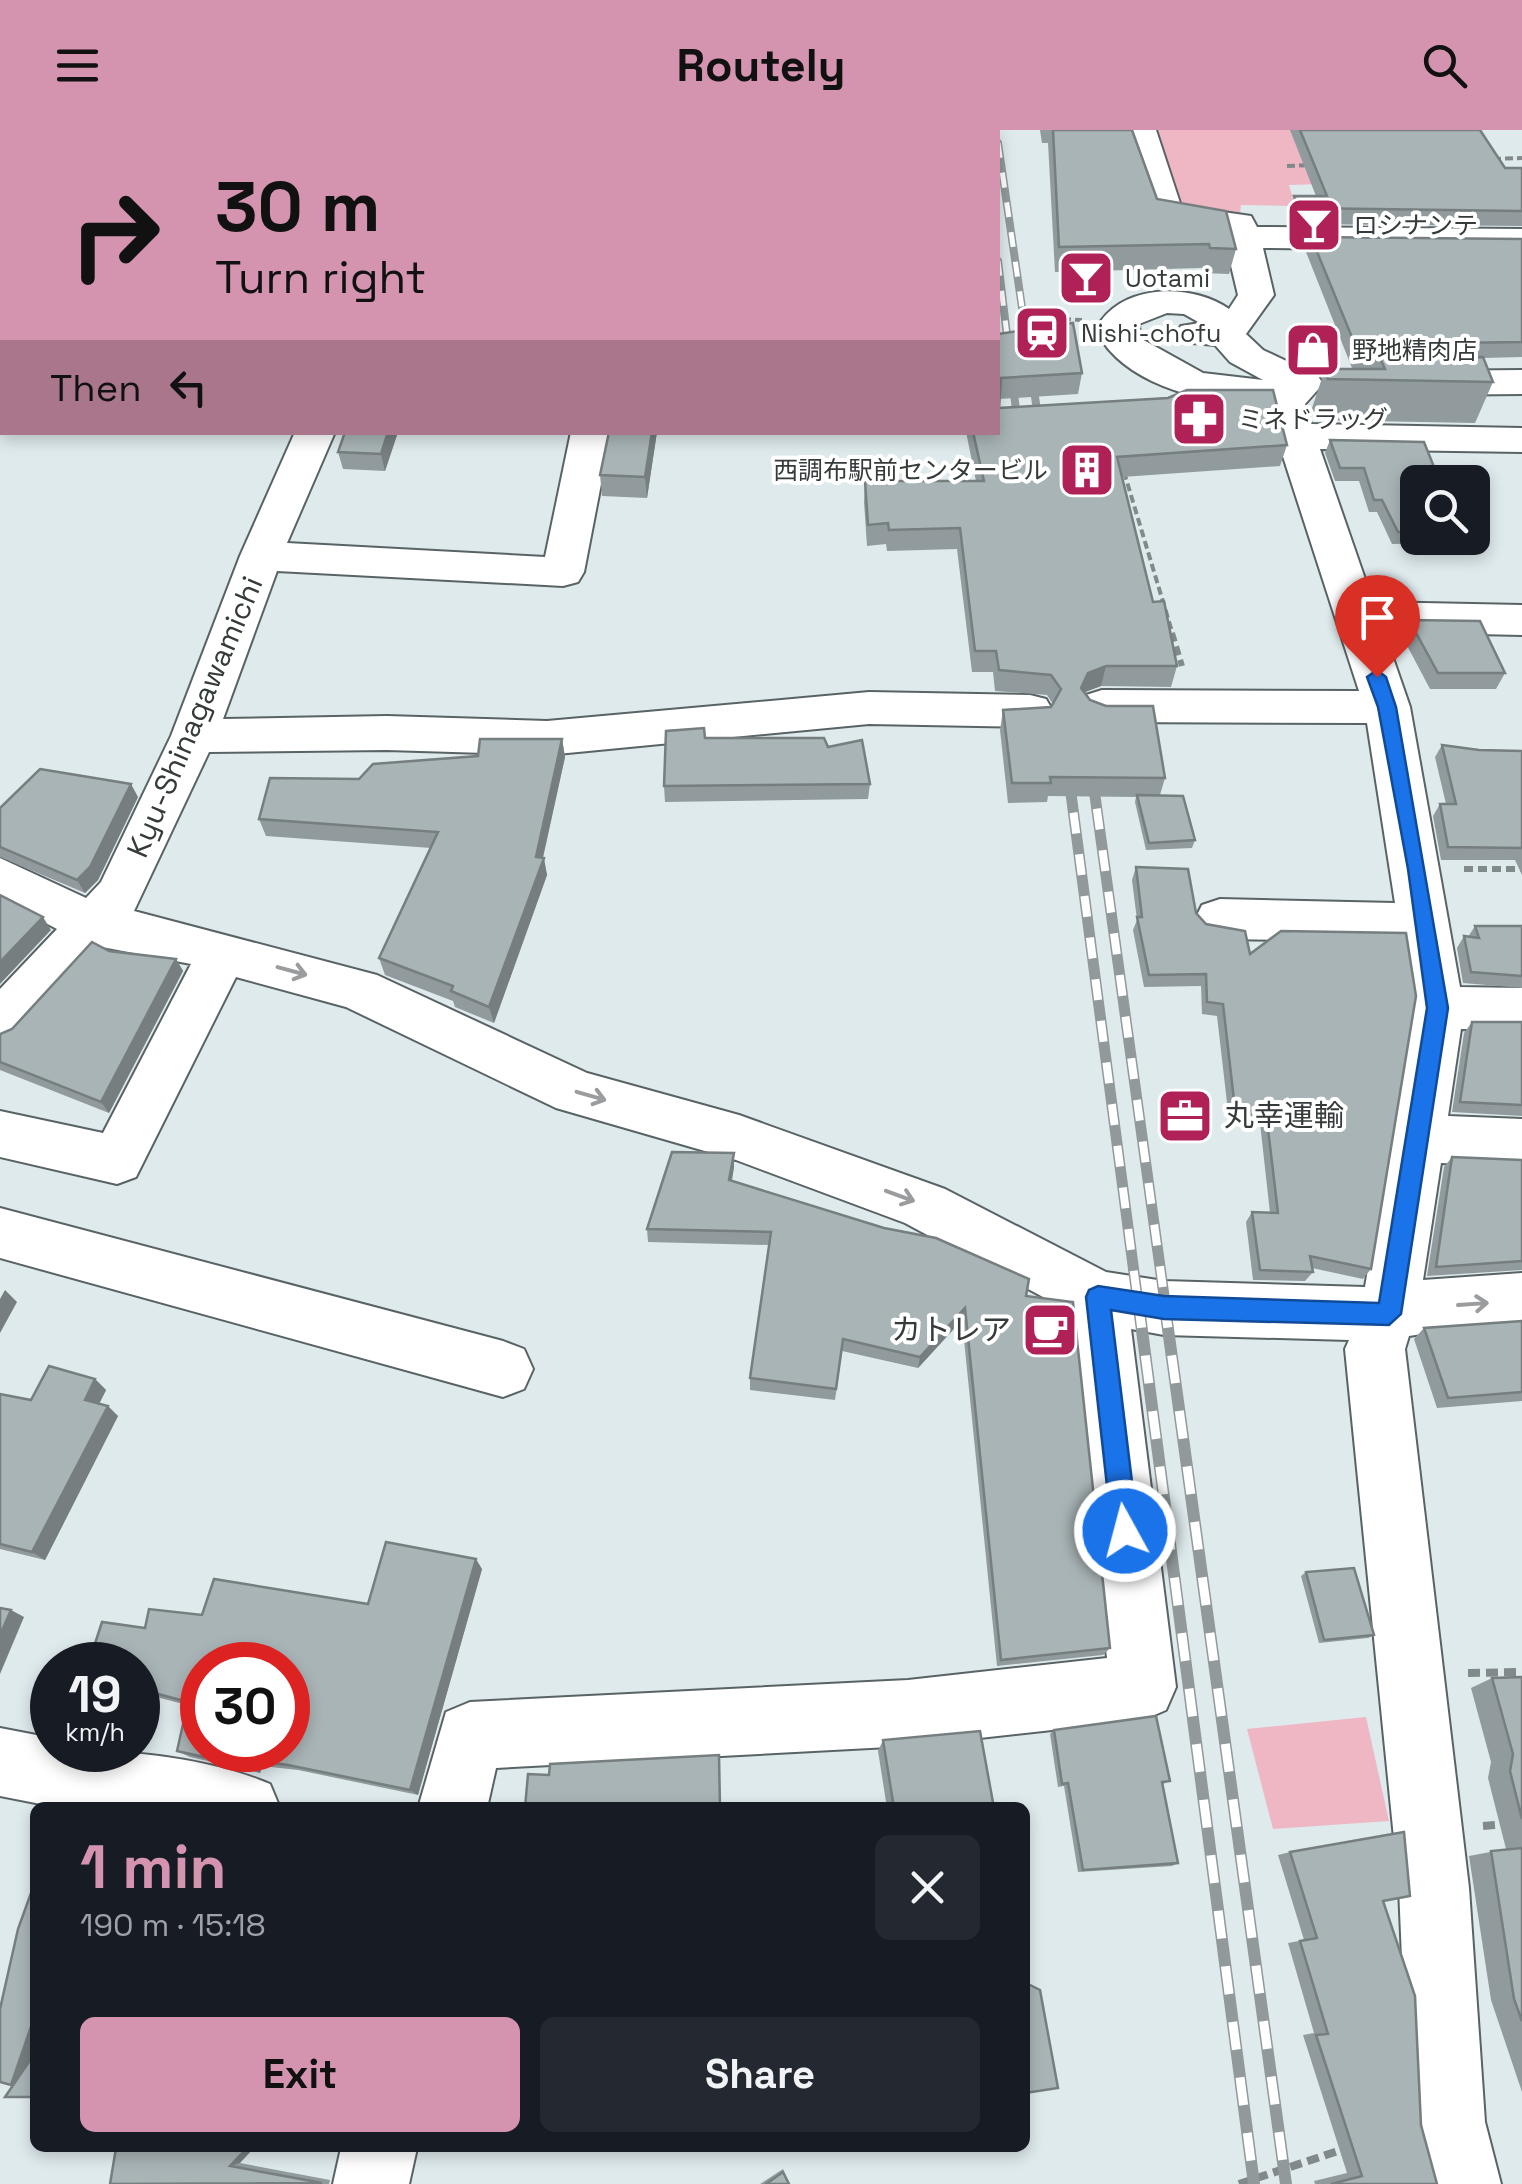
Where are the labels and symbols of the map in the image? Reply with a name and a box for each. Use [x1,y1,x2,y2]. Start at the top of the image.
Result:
bar icon: ロシナンテ [1284,195,1344,255]
place label: ロシナンテ [1353,209,1478,241]
bar icon: Uotami [1056,248,1116,308]
place label: Uotami [1125,262,1210,294]
station icon: Nishi-chofu [1012,303,1072,363]
place label: Nishi-chofu [1081,317,1221,349]
shop icon: 野地精肉店 [1283,320,1343,380]
place label: 野地精肉店 [1352,334,1477,366]
pharmacy icon: ミネドラッグ [1169,389,1229,449]
place label: ミネドラッグ [1238,403,1388,435]
building icon: 西調布駅前センタービル [1057,440,1117,500]
place label: 西調布駅前センタービル [773,454,1048,486]
street label: Kyu-Shinagawamichi [118,570,271,863]
pin [1335,575,1420,678]
one-way arrow [275,963,307,982]
office icon: 丸幸運輸 [1155,1086,1215,1146]
one-way arrow [574,1088,606,1106]
place label: 丸幸運輸 [1224,1096,1344,1135]
one-way arrow [883,1188,914,1206]
one-way arrow [1457,1294,1489,1313]
cafe icon: カトレア [1020,1300,1080,1360]
place label: カトレア [891,1310,1011,1349]
position arrow [1073,1479,1177,1583]
speed limit sign: 30 [180,1642,310,1772]

